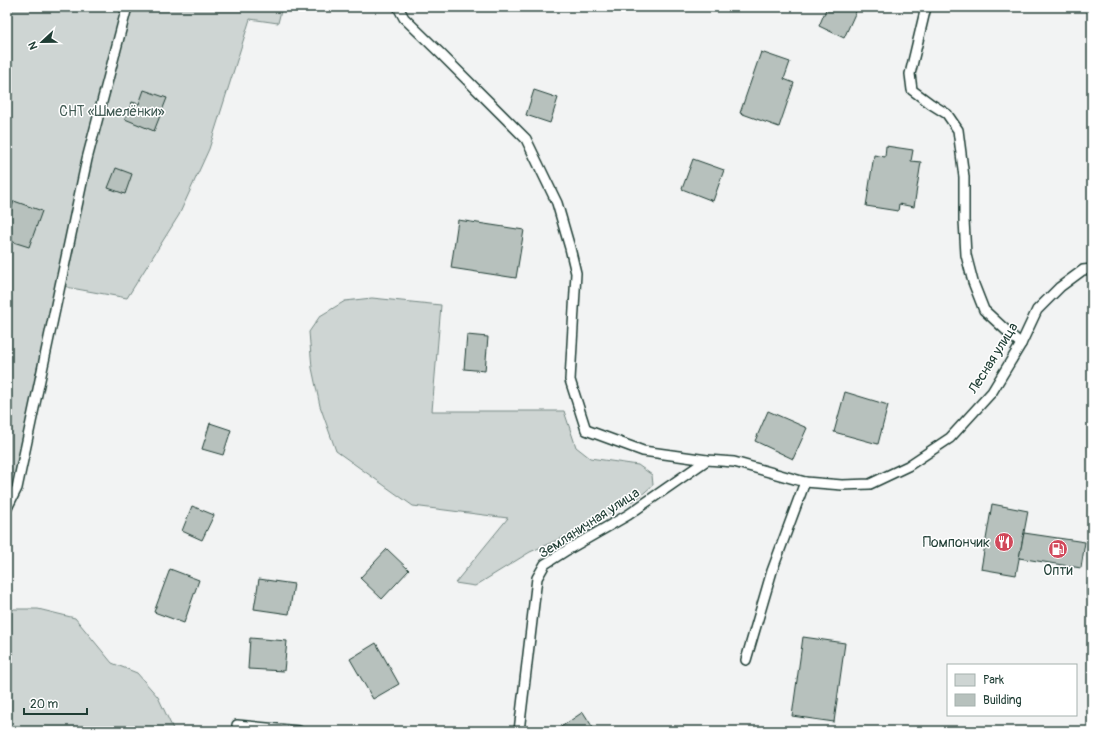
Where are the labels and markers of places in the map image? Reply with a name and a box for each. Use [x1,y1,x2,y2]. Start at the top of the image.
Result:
restaurant icon: Помпончик [993,531,1015,553]
place label: Помпончик [923,534,990,551]
fuel station icon: Опти [1047,538,1069,560]
place label: Опти [1043,562,1073,579]

